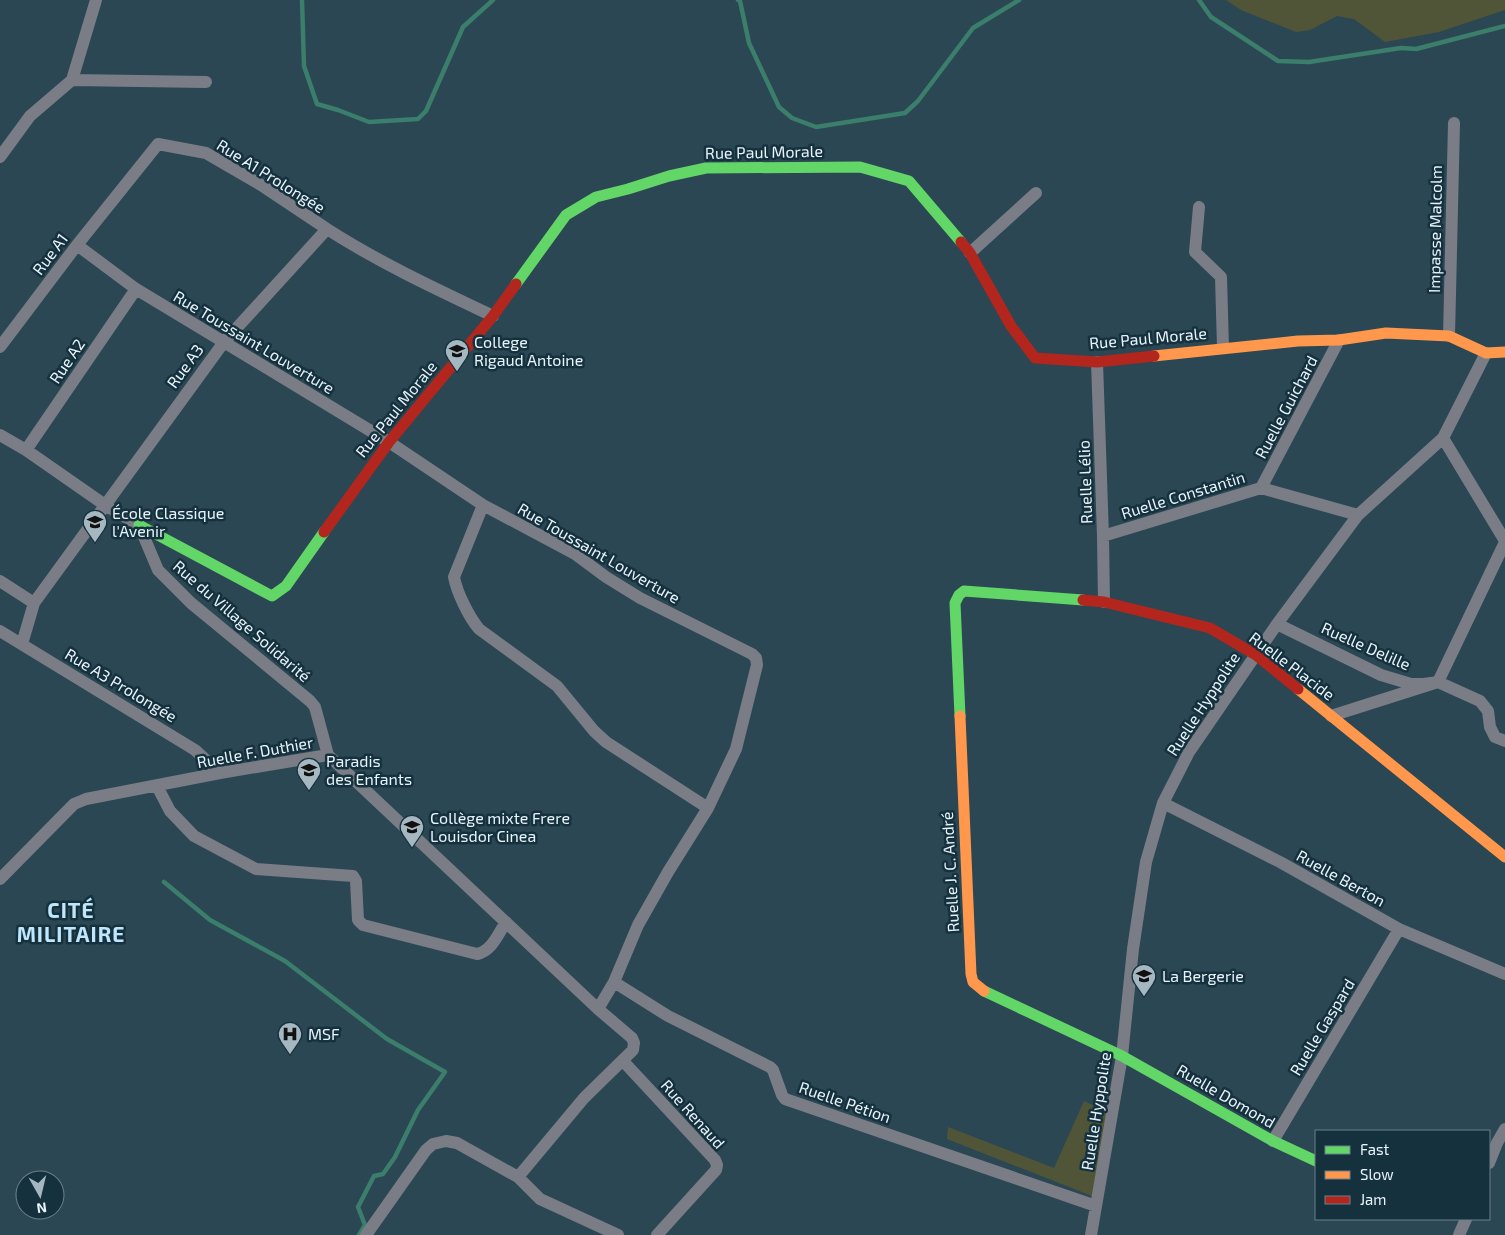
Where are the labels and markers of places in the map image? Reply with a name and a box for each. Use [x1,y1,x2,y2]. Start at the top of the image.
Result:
place label: College Rigaud Antoine [474,332,583,369]
school or university icon: College Rigaud Antoine [444,338,470,372]
place label: École Classique l'Avenir [112,503,224,540]
school or university icon: École Classique l'Avenir [82,509,108,543]
place label: Paradis des Enfants [326,751,412,788]
school or university icon: Paradis des Enfants [296,757,322,791]
place label: Collège mixte Frere Louisdor Cinea [430,808,570,845]
school or university icon: Collège mixte Frere Louisdor Cinea [399,814,425,848]
school or university icon: La Bergerie [1131,963,1157,997]
place label: La Bergerie [1162,966,1244,985]
hospital icon: MSF [277,1021,303,1055]
place label: MSF [308,1024,340,1043]

